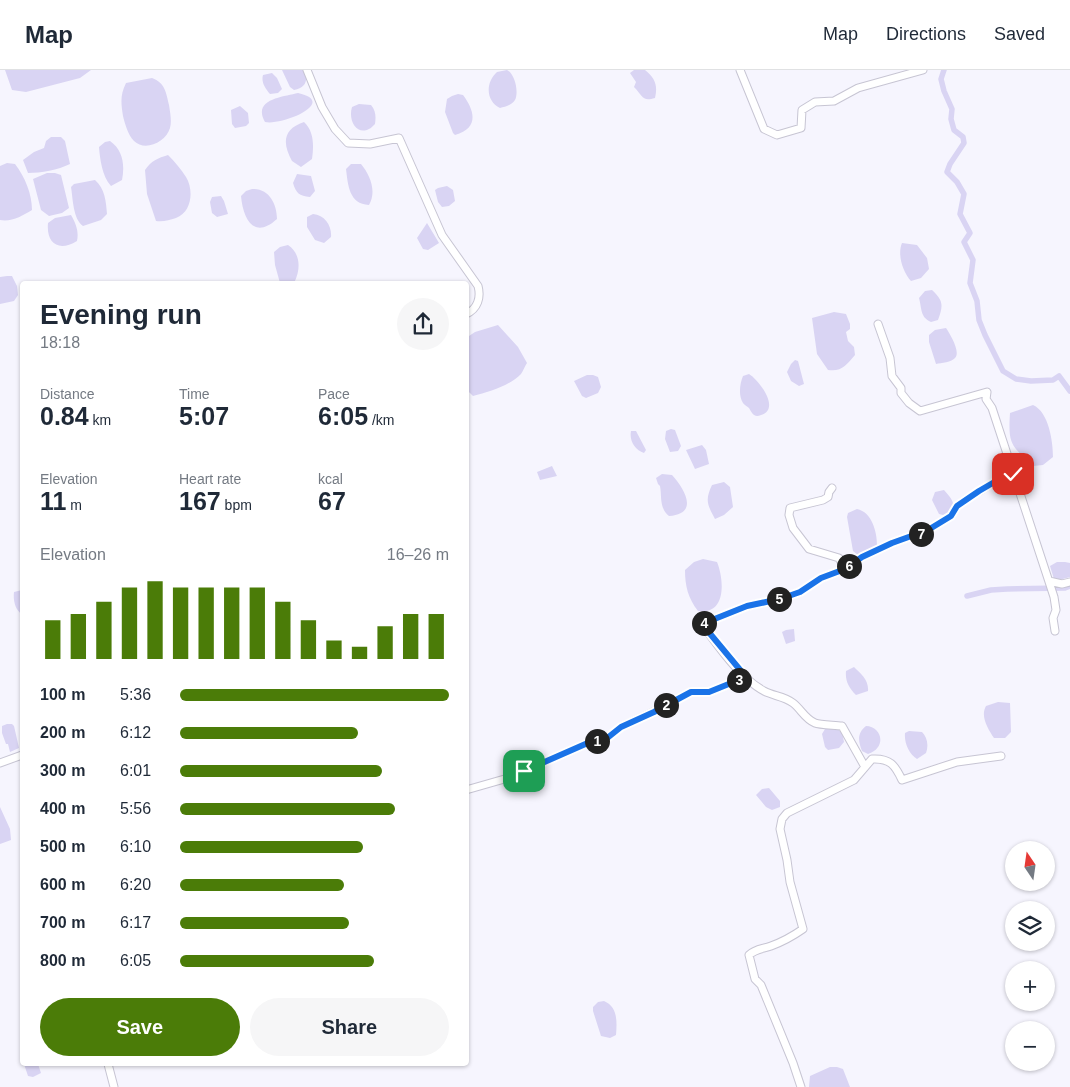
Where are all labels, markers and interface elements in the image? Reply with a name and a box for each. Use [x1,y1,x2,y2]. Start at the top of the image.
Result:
text: Map [25,21,73,48]
text: Map [823,24,858,44]
text: Directions [886,24,966,44]
text: Saved [994,24,1045,44]
button: share [397,298,449,350]
text: Evening run [40,299,202,330]
text: 18:18 [40,334,80,351]
text: Distance [40,386,94,402]
text: Time [179,386,210,402]
text: Pace [318,386,350,402]
text: 0.84 [40,402,89,430]
text: 5:07 [179,402,229,430]
text: 6:05 [318,402,368,430]
text: km [89,412,111,428]
text: /km [368,412,395,428]
pin [992,453,1034,495]
icon: check [999,460,1027,488]
text: Elevation [40,471,98,487]
text: Heart rate [179,471,241,487]
text: kcal [318,471,343,487]
text: 11 [40,487,66,515]
text: 167 [179,487,221,515]
text: 67 [318,487,346,515]
text: m [66,497,82,513]
text: bpm [221,497,252,513]
pin: 7 [908,522,934,546]
text: 7 [918,526,925,542]
text: Elevation [40,546,106,563]
text: 16–26 m [387,546,449,563]
pin: 6 [836,554,862,578]
text: 6 [846,558,853,574]
pin: 5 [766,586,792,612]
text: 5 [776,591,783,607]
pin: 4 [692,610,716,636]
text: 4 [701,615,708,631]
pin: 3 [726,668,752,692]
text: 3 [736,672,743,688]
text: 100 m [40,686,85,703]
text: 5:36 [120,686,151,703]
pin: 2 [654,692,678,718]
text: 2 [663,697,670,713]
text: 200 m [40,724,85,741]
text: 6:12 [120,724,151,741]
pin: 1 [584,728,610,754]
text: 1 [594,733,601,749]
pin [503,750,545,792]
icon: arrive [510,757,538,785]
text: 300 m [40,762,85,779]
text: 6:01 [120,762,151,779]
text: 400 m [40,800,85,817]
text: 5:56 [120,800,151,817]
text: 500 m [40,838,85,855]
text: 6:10 [120,838,151,855]
north arrow [1005,841,1055,891]
map controls [1005,841,1055,1071]
text: 600 m [40,876,85,893]
text: 6:20 [120,876,151,893]
button: layers [1005,901,1055,951]
text: 700 m [40,914,85,931]
text: 6:17 [120,914,151,931]
text: 800 m [40,952,85,969]
text: 6:05 [120,952,151,969]
button: + [1005,961,1055,1011]
button: Save [40,998,240,1056]
button: Share [250,998,449,1056]
button: − [1005,1021,1055,1071]

